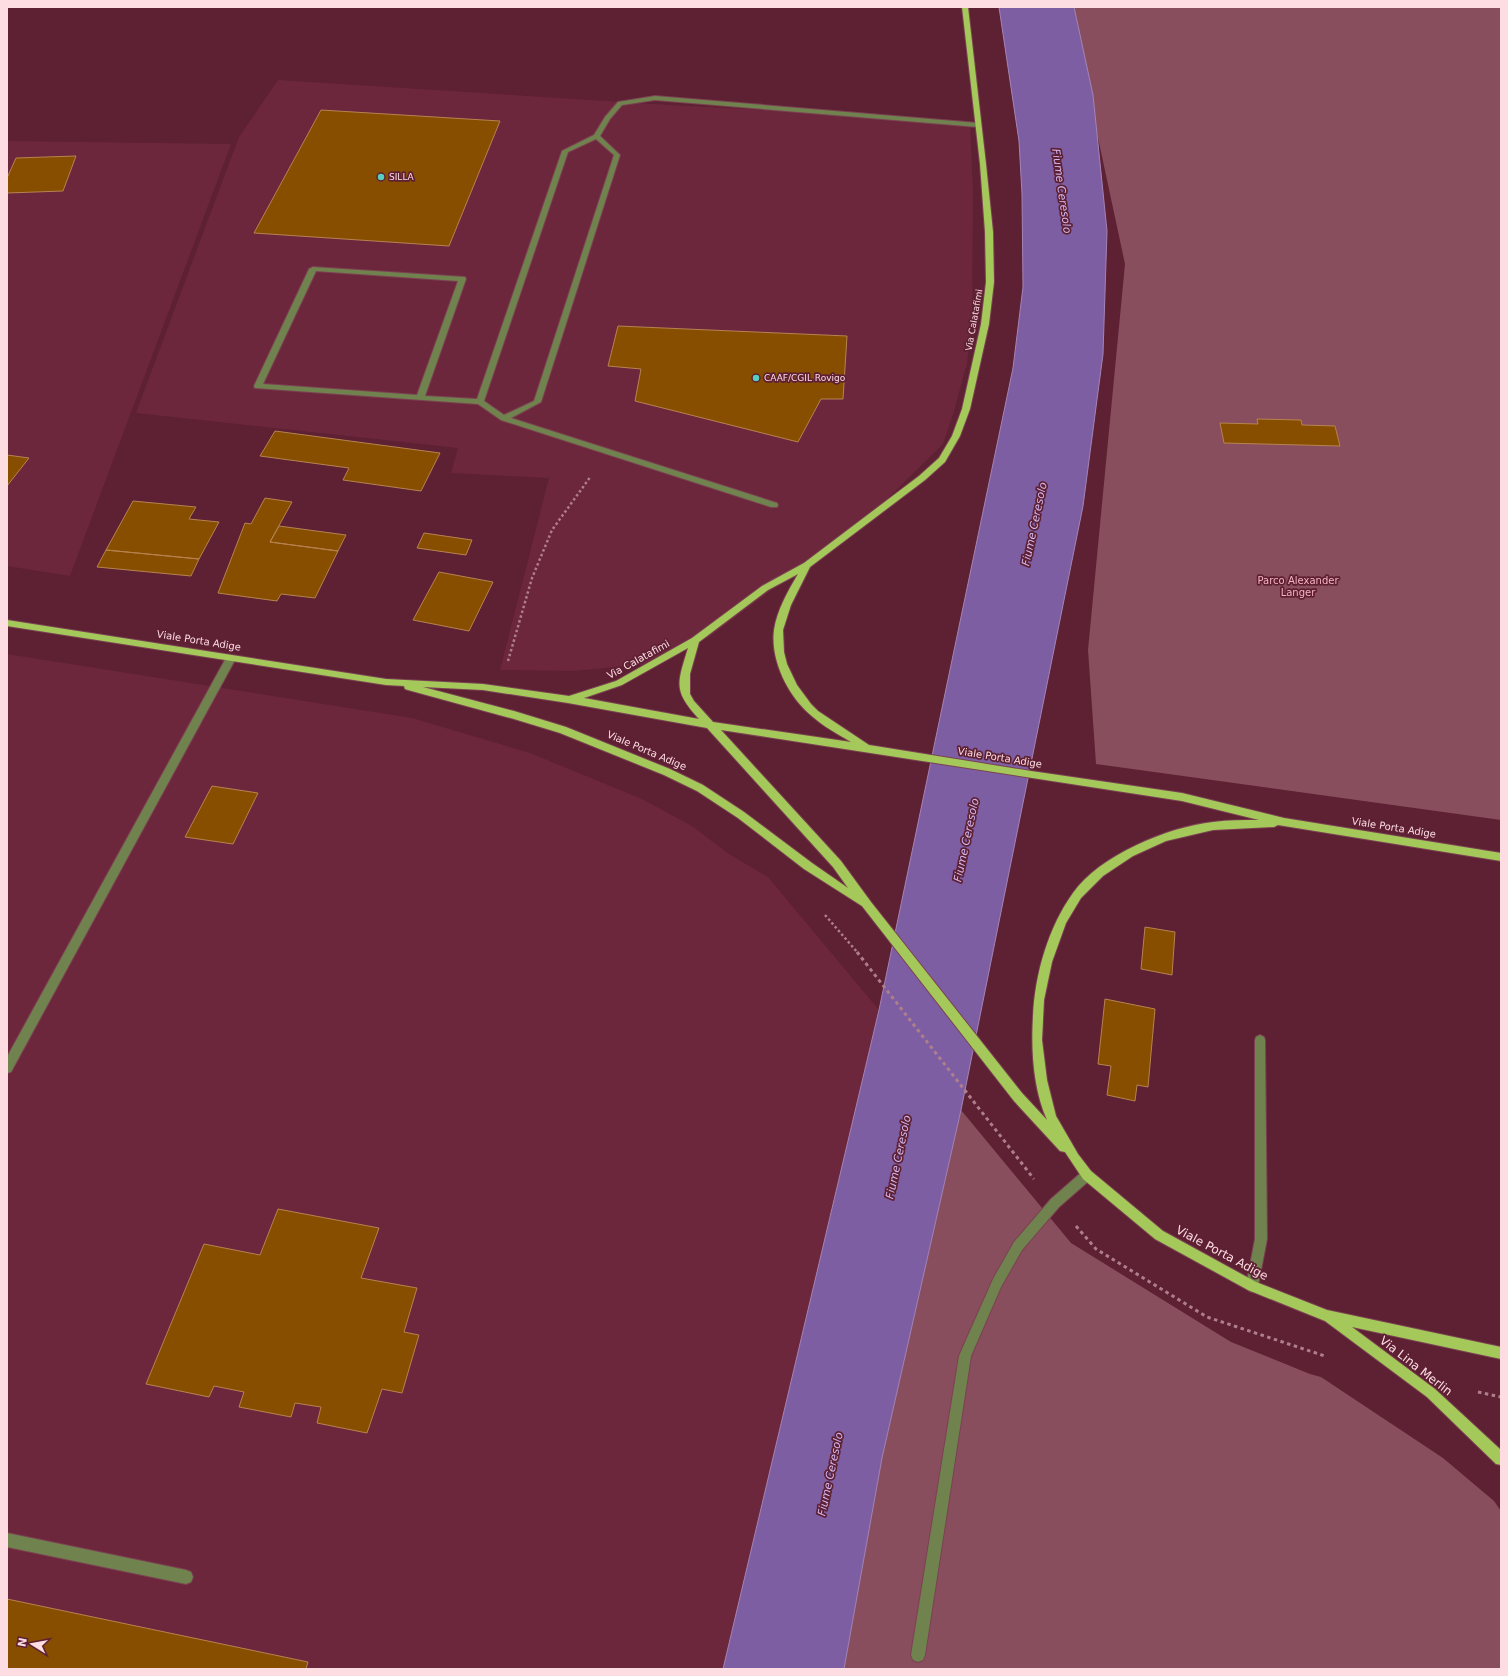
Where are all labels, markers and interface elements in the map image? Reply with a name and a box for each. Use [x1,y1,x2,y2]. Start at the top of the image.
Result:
water label: Fiume Ceresolo [1049,148,1074,234]
marker: SILLA [376,172,386,182]
place label: SILLA [389,172,415,182]
street label: Via Calatafimi [964,288,984,352]
marker: CAAF/CGIL Rovigo [751,373,761,383]
place label: CAAF/CGIL Rovigo [764,373,846,383]
water label: Fiume Ceresolo [1019,481,1050,567]
park label: Parco Alexander Langer [1258,575,1339,598]
street label: Viale Porta Adige [156,628,242,653]
street label: Via Calatafimi [605,638,671,681]
street label: Viale Porta Adige [606,729,688,772]
street label: Viale Porta Adige [957,745,1043,770]
water label: Fiume Ceresolo [951,797,982,883]
street label: Viale Porta Adige [1351,815,1437,840]
water label: Fiume Ceresolo [883,1114,914,1200]
street label: Viale Porta Adige [1174,1223,1270,1283]
street label: Via Lina Merlin [1377,1333,1455,1399]
water label: Fiume Ceresolo [815,1431,846,1517]
north arrow [12,1624,52,1664]
text: N [15,1636,30,1648]

